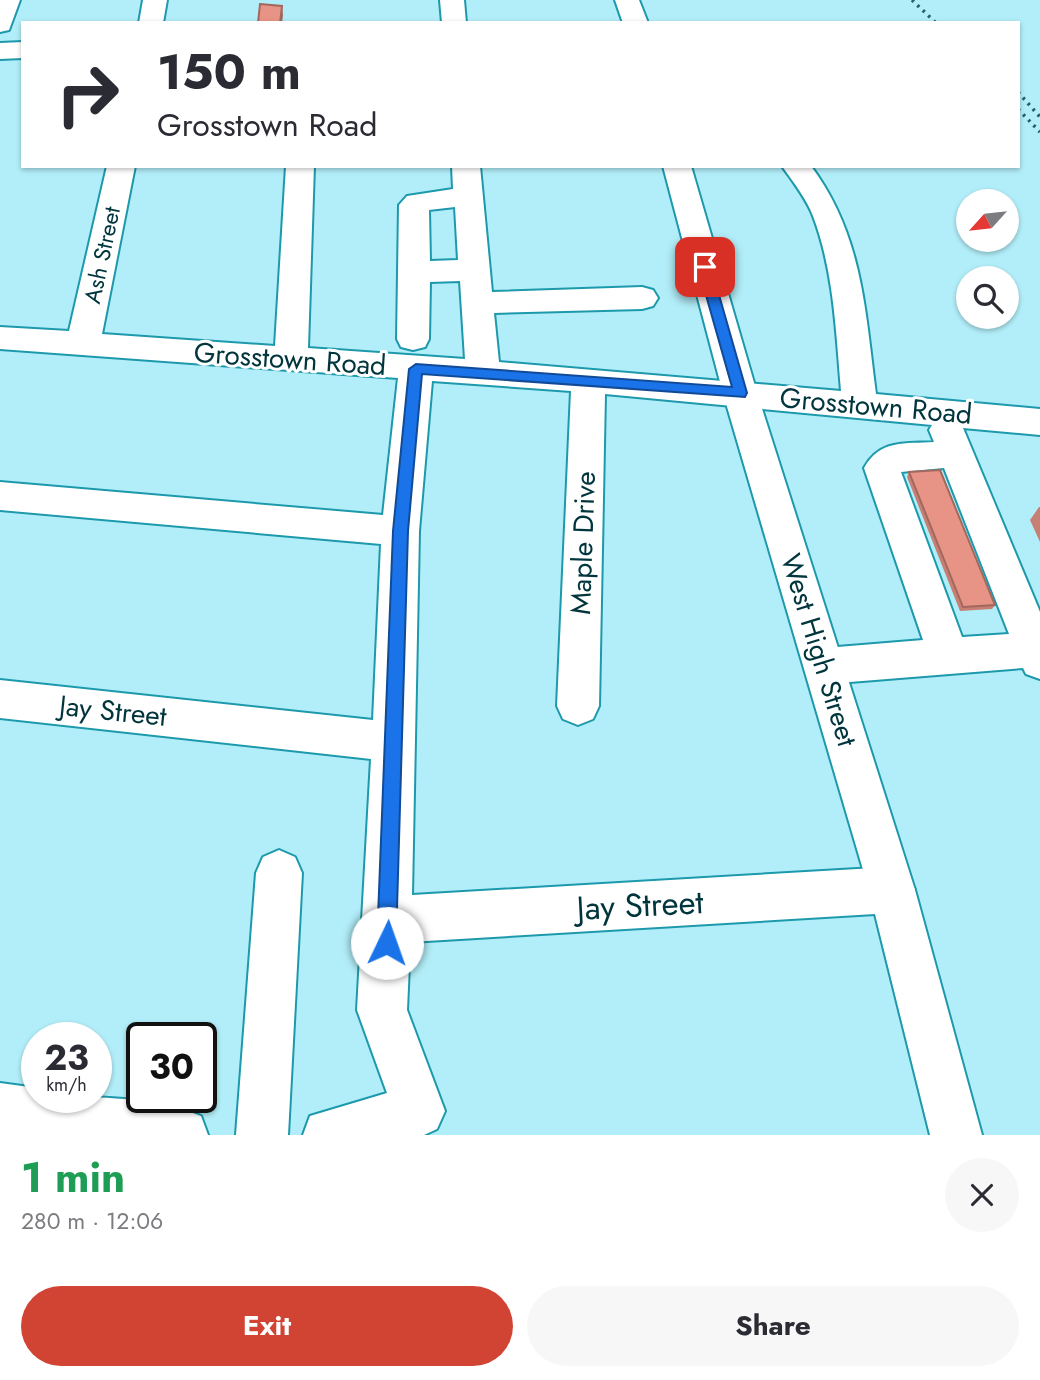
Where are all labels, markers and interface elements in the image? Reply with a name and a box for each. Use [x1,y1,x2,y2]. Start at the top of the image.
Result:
text: 150 m [157,37,301,107]
icon: right [42,49,133,140]
text: Grosstown Road [157,102,377,148]
north arrow [956,189,1018,252]
map controls [956,189,1019,329]
street label: Ash Street [75,203,129,307]
pin [675,237,735,297]
icon: arrive [686,248,724,286]
button: search [956,266,1019,329]
street label: Grosstown Road [192,332,388,386]
street label: Grosstown Road [778,377,974,435]
street label: Maple Drive [560,471,606,615]
street label: West High Street [770,549,868,752]
street label: Jay Street [53,685,169,737]
street label: Jay Street [571,878,705,932]
position arrow [350,906,424,980]
speed limit sign: 30 [126,1022,217,1113]
text: 23 [44,1033,89,1083]
text: km/h [46,1072,87,1098]
text: 1 min [21,1147,125,1208]
button: close [945,1158,1019,1232]
text: 280 m · 12:06 [21,1204,163,1238]
button: Exit [21,1286,513,1366]
button: Share [527,1286,1019,1366]

